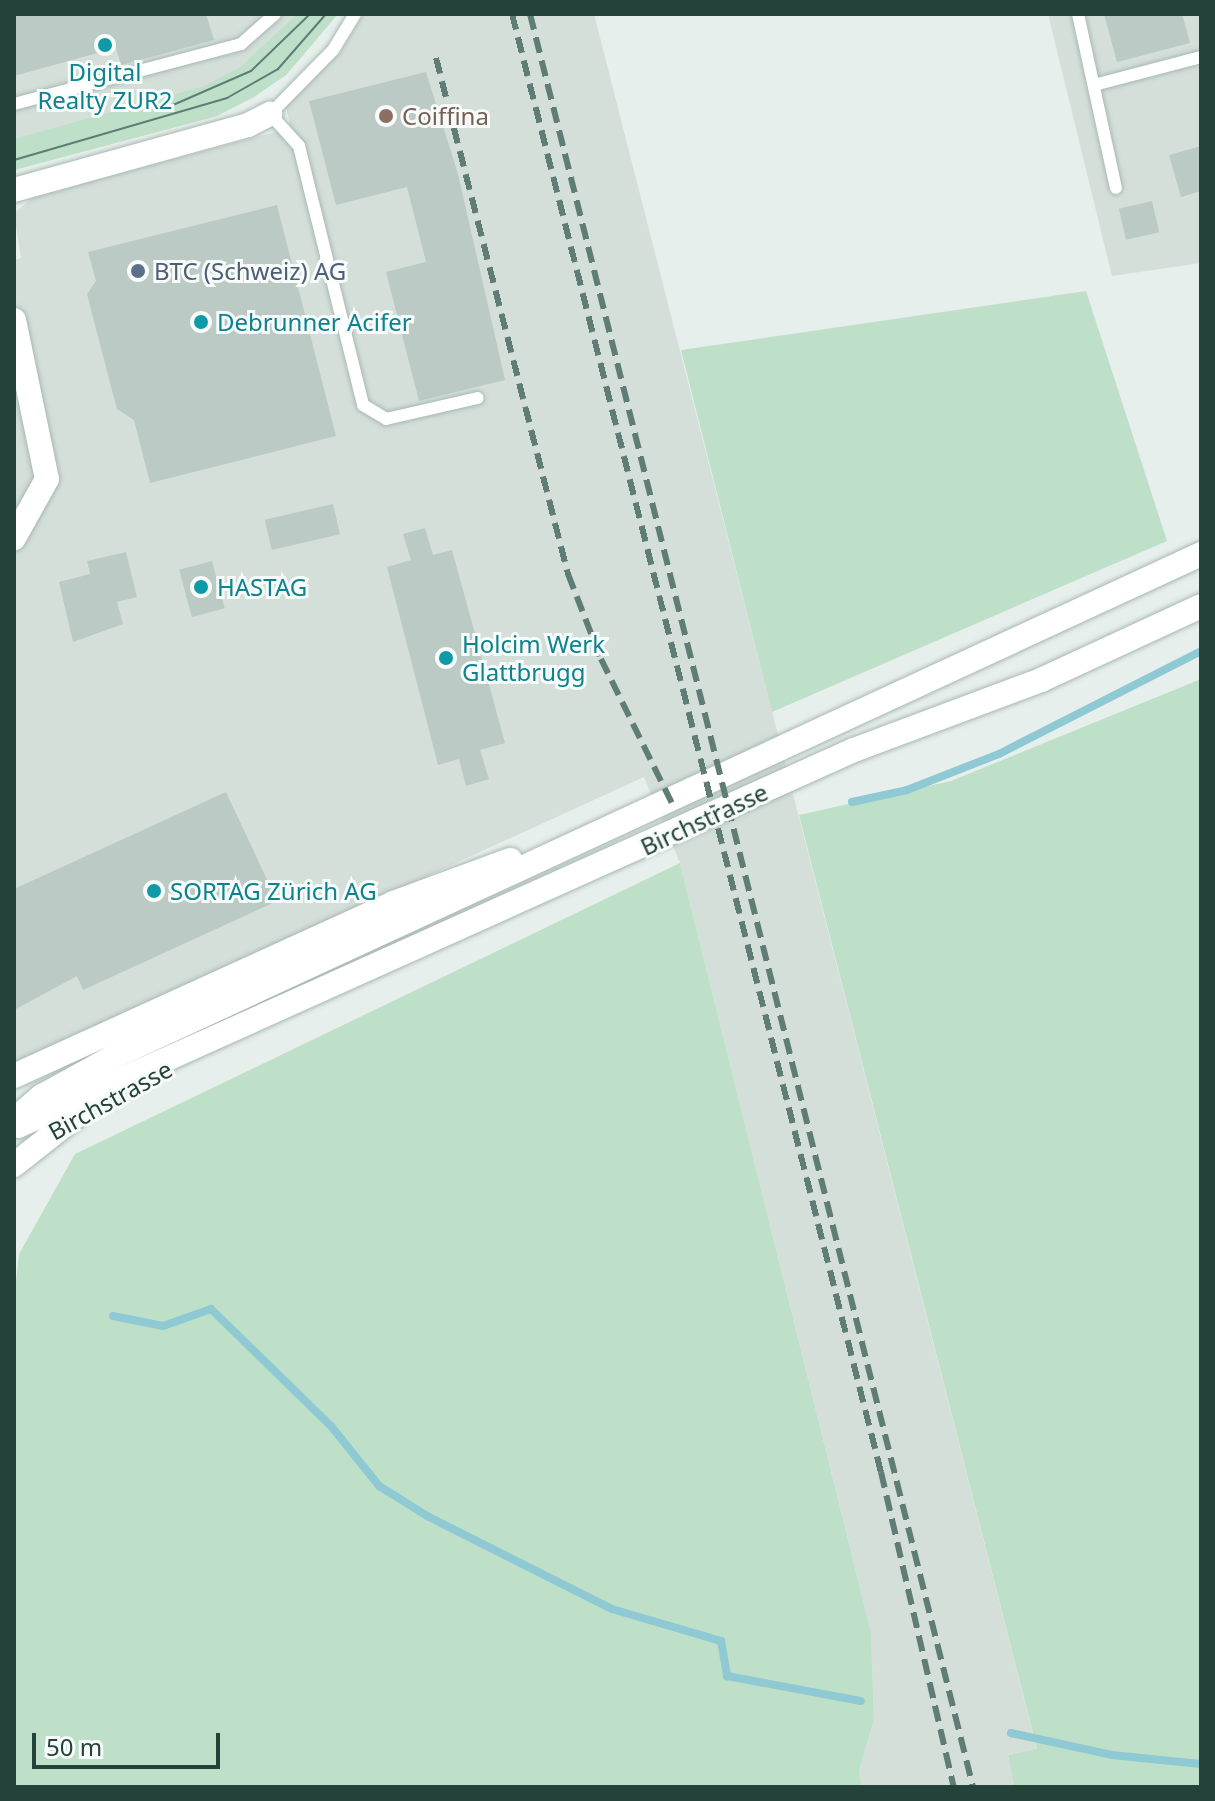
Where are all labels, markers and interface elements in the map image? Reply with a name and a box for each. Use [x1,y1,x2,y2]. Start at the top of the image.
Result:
marker: Digital Realty ZUR2 [96,36,114,54]
place label: Digital Realty ZUR2 [37,58,173,114]
place label: Coiffina [402,102,489,130]
marker: Coiffina [377,107,395,125]
place label: BTC (Schweiz) AG [154,257,346,285]
marker: BTC (Schweiz) AG [129,262,147,280]
place label: Debrunner Acifer [217,308,412,336]
marker: Debrunner Acifer [192,313,210,331]
place label: HASTAG [217,573,307,601]
marker: HASTAG [192,578,210,596]
place label: Holcim Werk Glattbrugg [462,630,605,686]
marker: Holcim Werk Glattbrugg [437,649,455,667]
street label: Birchstrasse [636,777,772,861]
place label: SORTAG Zürich AG [170,877,377,905]
marker: SORTAG Zürich AG [145,882,163,900]
street label: Birchstrasse [43,1054,177,1146]
scale bar [36,1717,224,1767]
text: 50 m [46,1730,102,1763]

